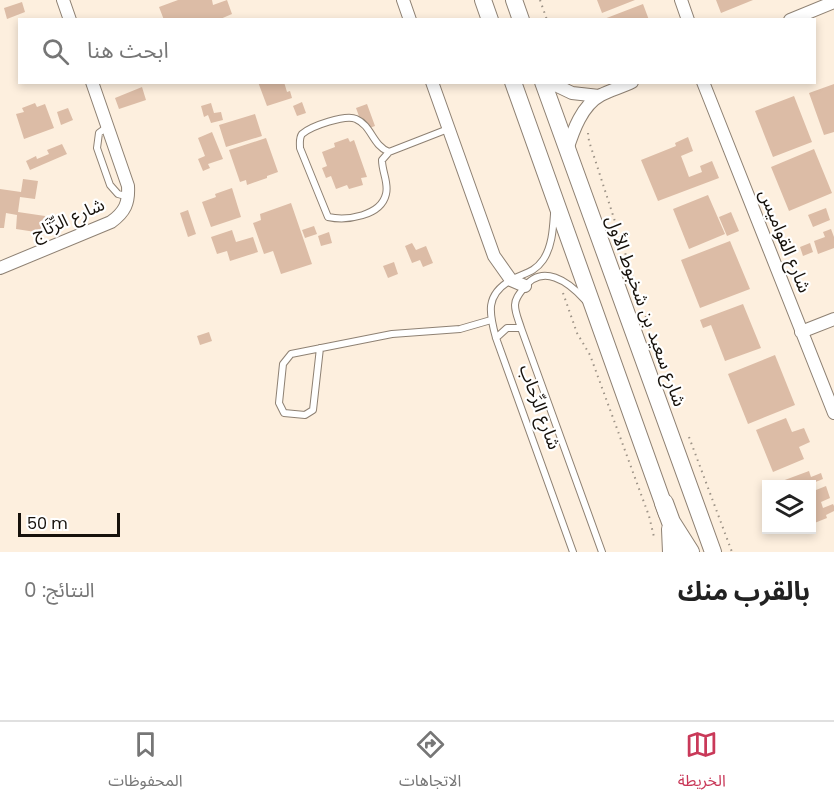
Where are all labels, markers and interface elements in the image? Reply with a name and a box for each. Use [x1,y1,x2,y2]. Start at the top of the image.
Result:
search box [18,18,816,84]
icon: search [39,35,72,68]
text: ابحث هنا [87,35,169,66]
street label: شارع القواميس [751,185,818,297]
street label: شارع الرِّتَاج [27,191,109,248]
street label: شارع سعيد بن شخبوط الأول [598,212,693,411]
street label: شارع الرِّحاب [512,361,567,454]
map controls [762,480,816,534]
button: layers [762,480,816,534]
scale bar [18,510,120,538]
text: 50 m [27,512,68,535]
text: بالقرب منك [678,573,810,609]
text: النتائج: 0 [24,576,95,604]
tab: المحفوظات [108,728,182,798]
tab: الاتجاهات [399,728,461,798]
tab: الخريطة [678,728,726,798]

